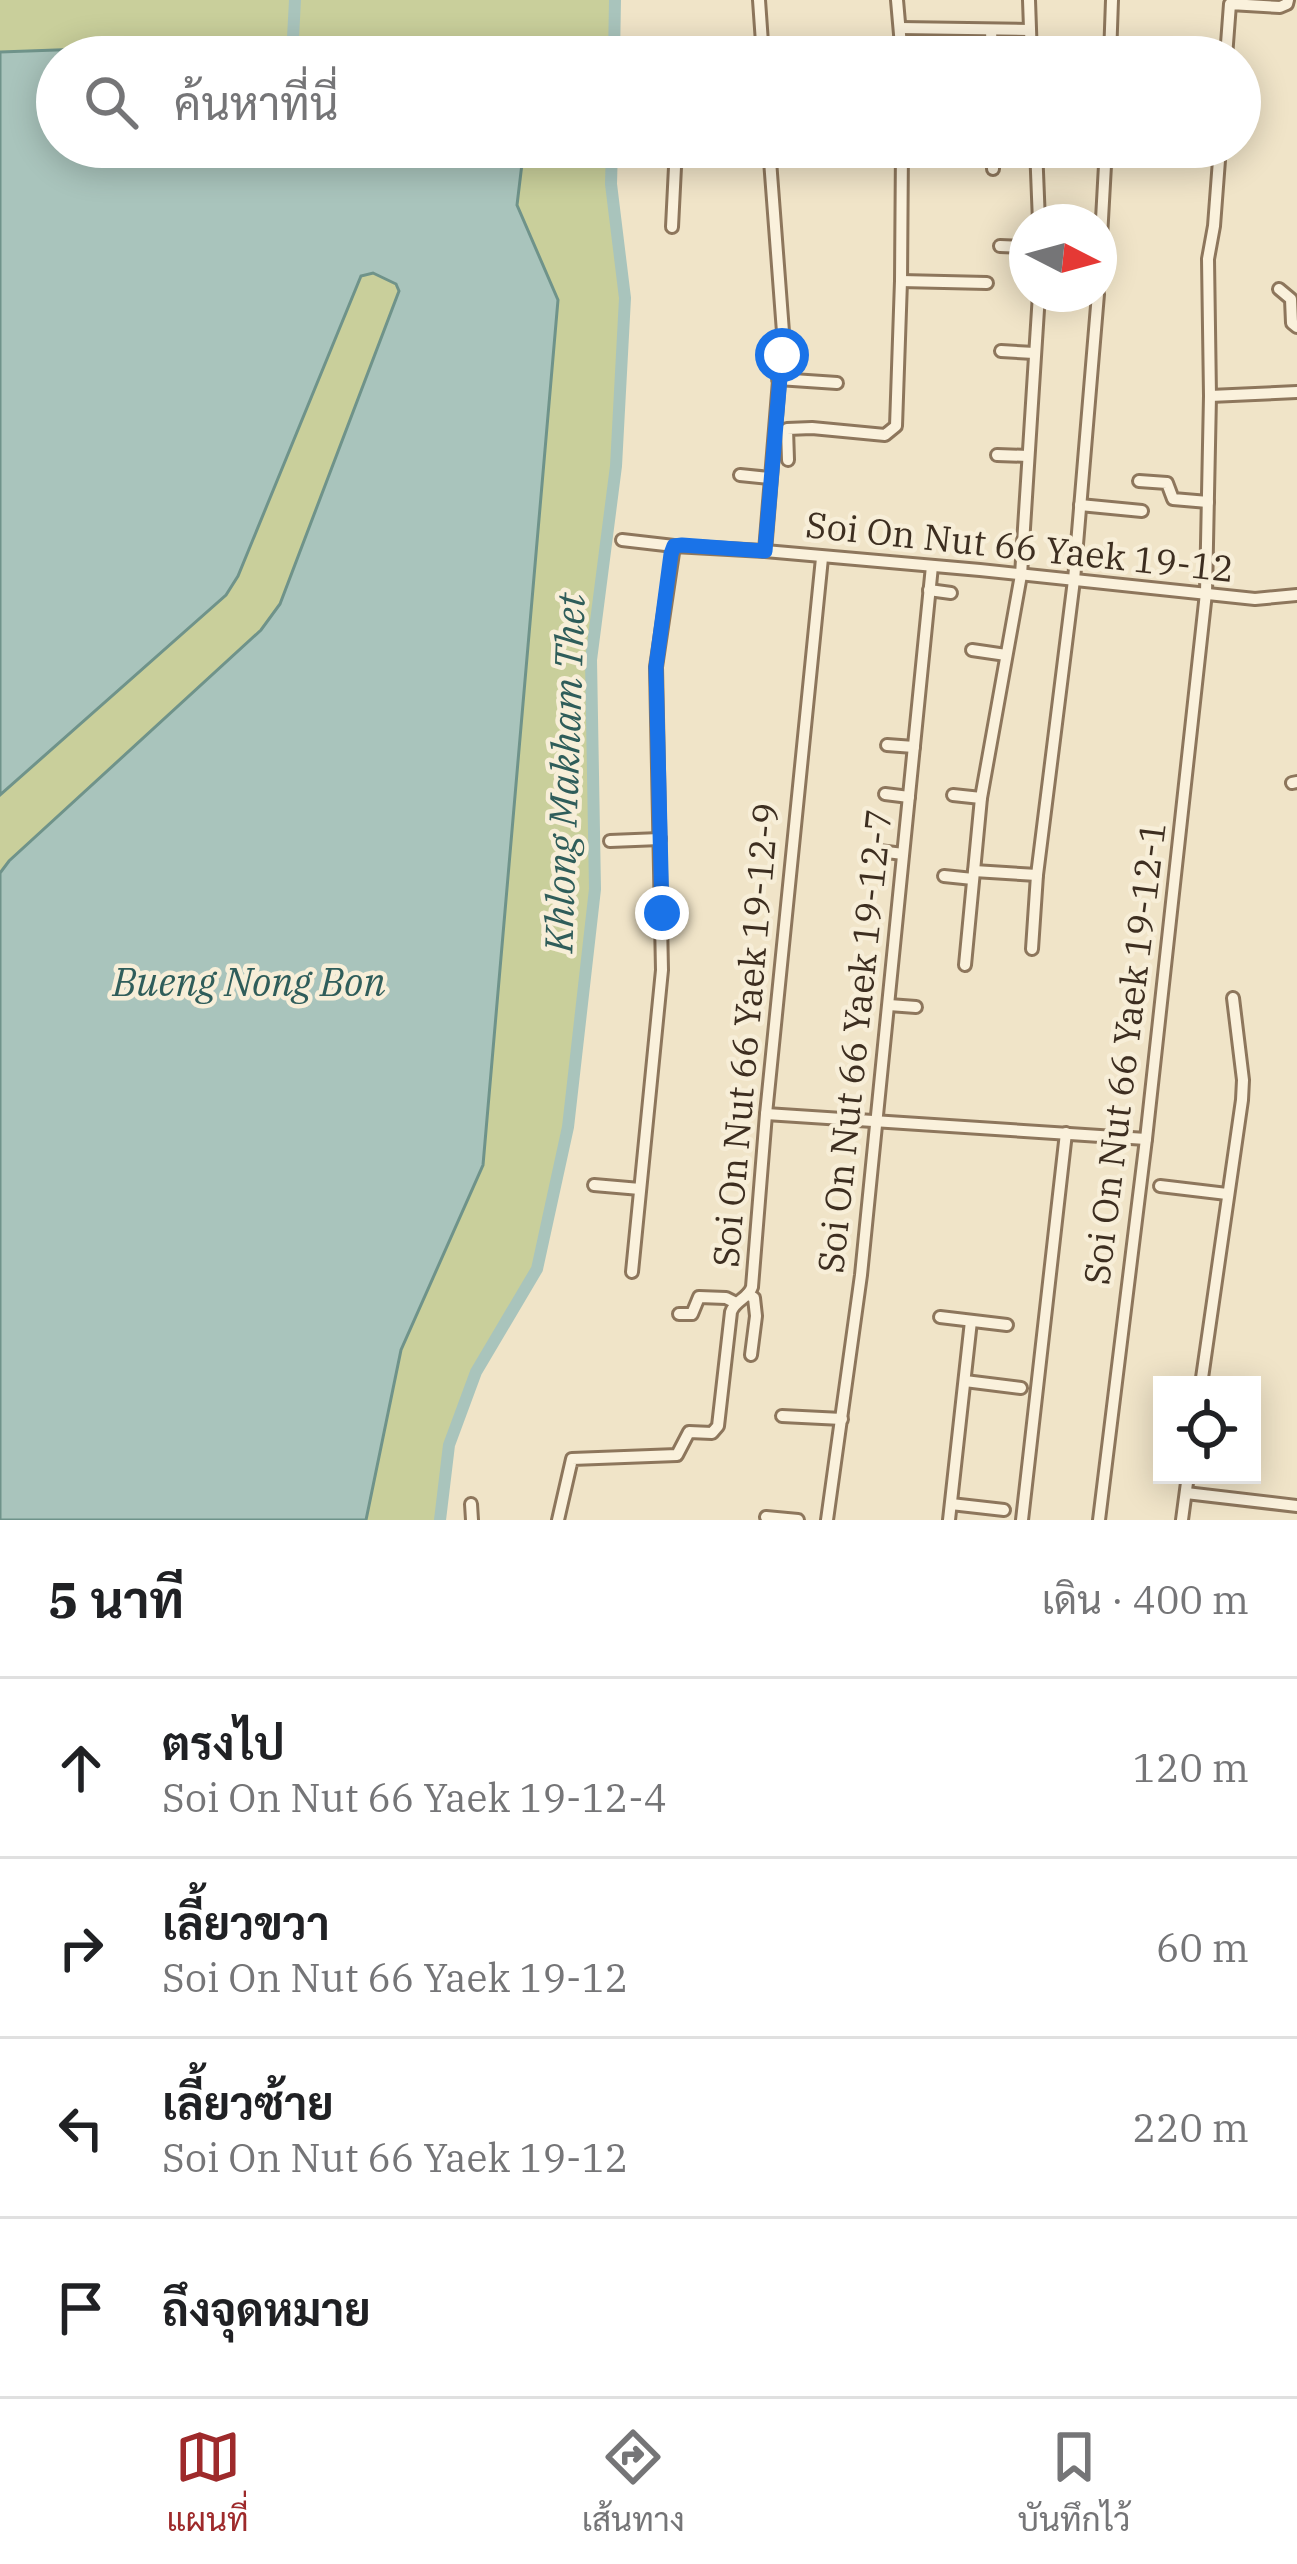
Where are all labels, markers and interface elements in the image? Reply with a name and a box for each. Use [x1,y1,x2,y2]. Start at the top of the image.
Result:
search box [36,36,1261,168]
icon: search [78,69,144,135]
text: ค้นหาที่นี่ [174,74,338,132]
north arrow [1009,204,1117,312]
route start [755,328,809,382]
street label: Soi On Nut 66 Yaek 19-12 [804,500,1236,592]
water label: Khlong Makham Thet [532,591,596,955]
street label: Soi On Nut 66 Yaek 19-12-9 [701,801,789,1269]
street label: Soi On Nut 66 Yaek 19-12-7 [806,807,902,1275]
street label: Soi On Nut 66 Yaek 19-12-1 [1072,819,1176,1287]
route end [635,886,689,940]
water label: Bueng Nong Bon [111,956,386,1007]
map controls [1153,1376,1261,1484]
button: locate [1153,1376,1261,1484]
text: 5 นาที [48,1566,184,1632]
text: เดิน · 400 m [1042,1574,1249,1625]
text: ตรงไป [162,1714,285,1772]
icon: ahead [48,1735,114,1801]
text: 120 m [1133,1742,1249,1793]
text: Soi On Nut 66 Yaek 19-12-4 [162,1772,667,1823]
text: เลี้ยวขวา [162,1894,330,1952]
icon: right [48,1915,114,1981]
text: 60 m [1156,1922,1249,1973]
text: Soi On Nut 66 Yaek 19-12 [162,1952,628,2003]
text: เลี้ยวซ้าย [162,2074,334,2132]
icon: left [48,2095,114,2161]
text: 220 m [1133,2102,1249,2153]
text: Soi On Nut 66 Yaek 19-12 [162,2132,628,2183]
icon: arrive [48,2275,114,2341]
text: ถึงจุดหมาย [162,2280,371,2338]
tab: แผนที่ [166,2424,249,2540]
tab: เส้นทาง [582,2424,685,2540]
tab: บันทึกไว้ [1018,2424,1131,2540]

